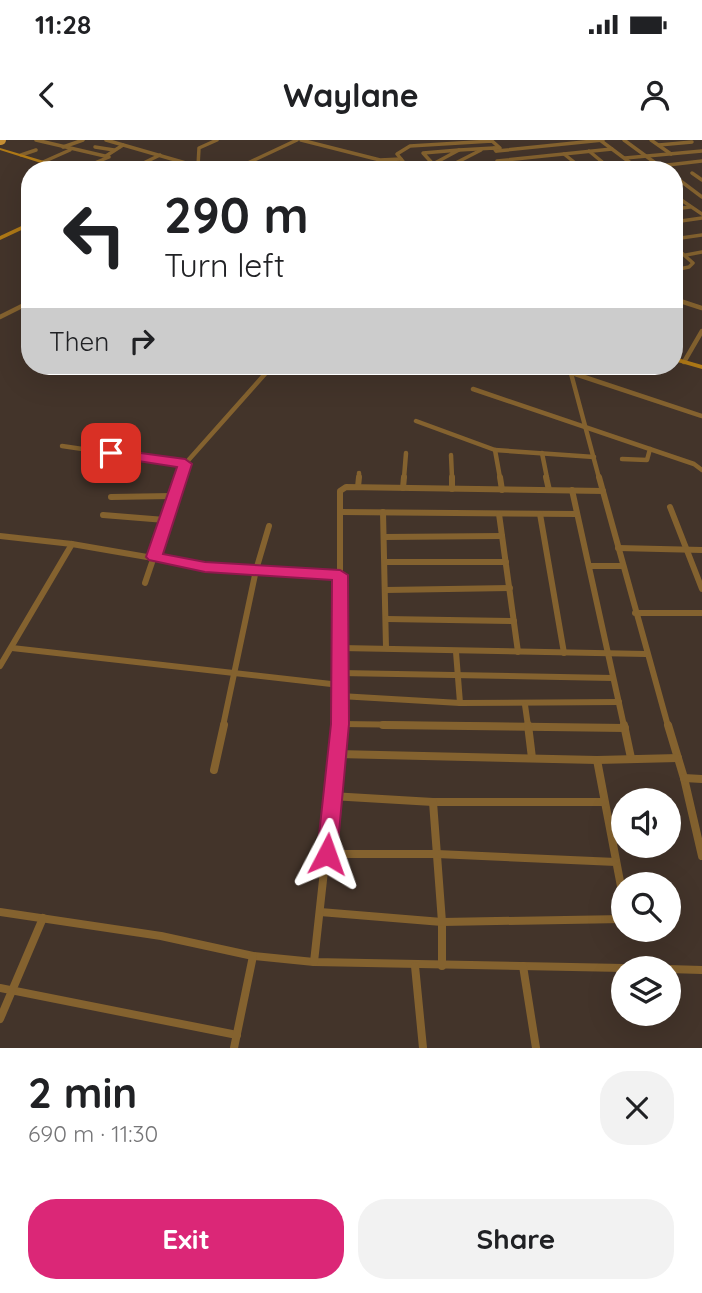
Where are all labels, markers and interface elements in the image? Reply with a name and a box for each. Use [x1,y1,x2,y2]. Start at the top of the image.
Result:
text: 11:28 [35,8,91,41]
text: Waylane [283,75,419,115]
icon: back [28,76,66,114]
icon: person [636,76,674,114]
text: 290 m [164,184,309,245]
icon: left [49,189,140,280]
text: Turn left [164,245,285,285]
icon: right [123,322,161,360]
text: Then [49,325,109,358]
pin [81,423,141,483]
icon: arrive [92,434,130,472]
map controls [611,788,681,1026]
button: sound [611,788,681,858]
position arrow [290,817,364,891]
button: search [611,872,681,942]
button: layers [611,956,681,1026]
text: 2 min [28,1066,137,1119]
button: close [600,1071,674,1145]
text: 690 m · 11:30 [28,1119,158,1148]
button: Exit [28,1199,344,1279]
button: Share [358,1199,674,1279]

